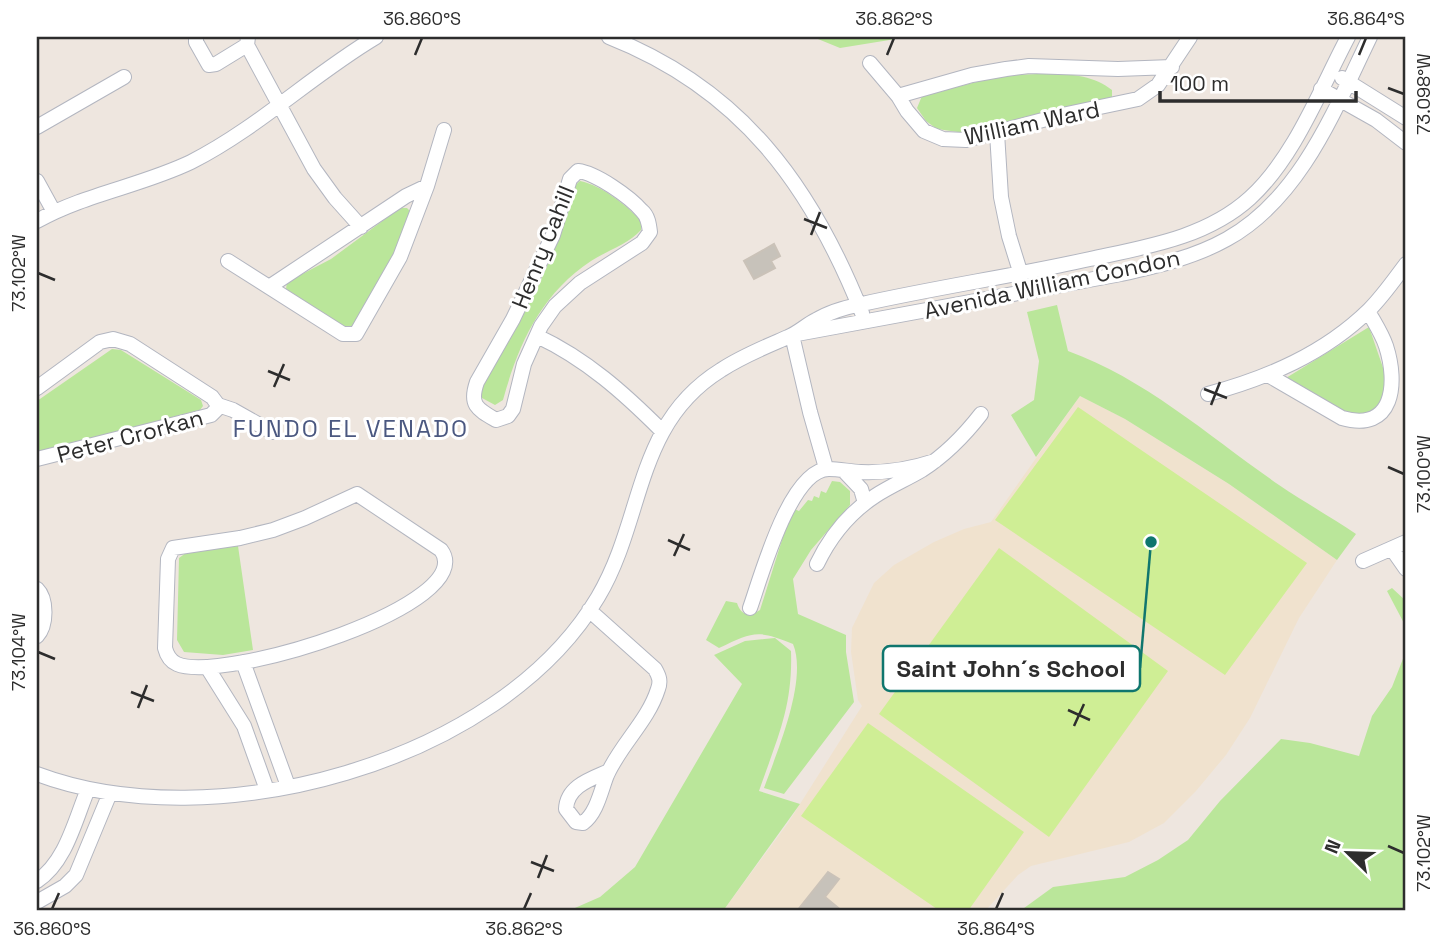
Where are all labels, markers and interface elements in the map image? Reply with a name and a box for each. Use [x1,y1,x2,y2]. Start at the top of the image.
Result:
text: 36.860°S [383,7,461,30]
text: 36.862°S [855,7,933,30]
text: 36.864°S [1327,7,1405,30]
text: 73.098°W [1412,53,1435,135]
scale bar [1160,60,1356,104]
text: 100 m [1170,70,1229,97]
street label: William Ward [962,94,1102,152]
street label: Henry Cahill [505,181,581,313]
text: 73.102°W [7,234,30,312]
street label: Avenida William Condon [921,242,1183,326]
street label: Peter Crorkan [54,402,206,470]
district label: FUNDO EL VENADO [233,413,469,444]
text: 73.100°W [1412,435,1435,513]
text: 73.104°W [7,613,30,691]
callout: Saint John´s School [883,646,1140,691]
text: Saint John´s School [896,653,1126,684]
text: 73.102°W [1412,814,1435,892]
north arrow [1314,818,1384,888]
text: N [1319,836,1347,857]
text: 36.860°S [13,917,91,940]
text: 36.862°S [485,917,563,940]
text: 36.864°S [957,917,1035,940]

